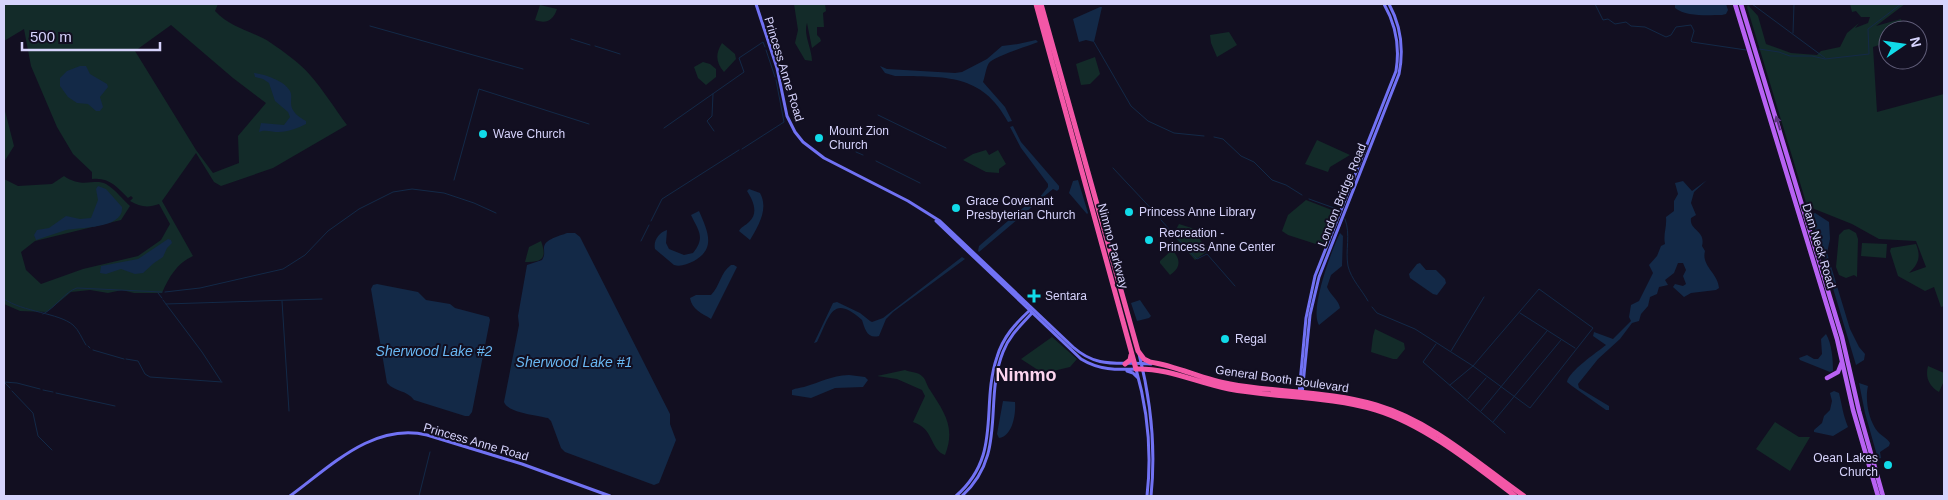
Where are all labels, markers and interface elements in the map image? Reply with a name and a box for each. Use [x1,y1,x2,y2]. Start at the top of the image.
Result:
street label: Princess Anne Road [761,15,807,123]
scale bar [22,20,160,52]
north arrow [1878,20,1928,70]
text: 500 m [30,28,72,45]
text: N [1907,35,1925,49]
one-way arrow [1774,115,1782,130]
place label: Mount Zion Church [829,124,889,152]
place label: Wave Church [493,127,565,141]
marker: Wave Church [477,128,489,140]
marker: Mount Zion Church [813,132,825,144]
street label: London Bridge Road [1315,141,1369,249]
place label: Grace Covenant Presbyterian Church [966,194,1075,222]
marker: Grace Covenant Presbyterian Church [950,202,962,214]
street label: Nimmo Parkway [1095,202,1131,290]
street label: Dam Neck Road [1799,202,1839,290]
place label: Princess Anne Library [1139,205,1256,219]
marker: Princess Anne Library [1123,206,1135,218]
place label: Recreation - Princess Anne Center [1159,226,1275,254]
marker: Recreation - Princess Anne Center [1143,234,1155,246]
marker: Sentara [1027,289,1041,303]
place label: Sentara [1045,289,1087,303]
place label: Regal [1235,332,1266,346]
marker: Regal [1219,333,1231,345]
water label: Sherwood Lake #2 [376,343,493,359]
water label: Sherwood Lake #1 [516,354,632,370]
street label: General Booth Boulevard [1214,363,1350,395]
district label: Nimmo [995,365,1057,385]
street label: Princess Anne Road [422,420,530,464]
place label: Oean Lakes Church [1813,451,1878,479]
marker: Oean Lakes Church [1882,459,1894,471]

